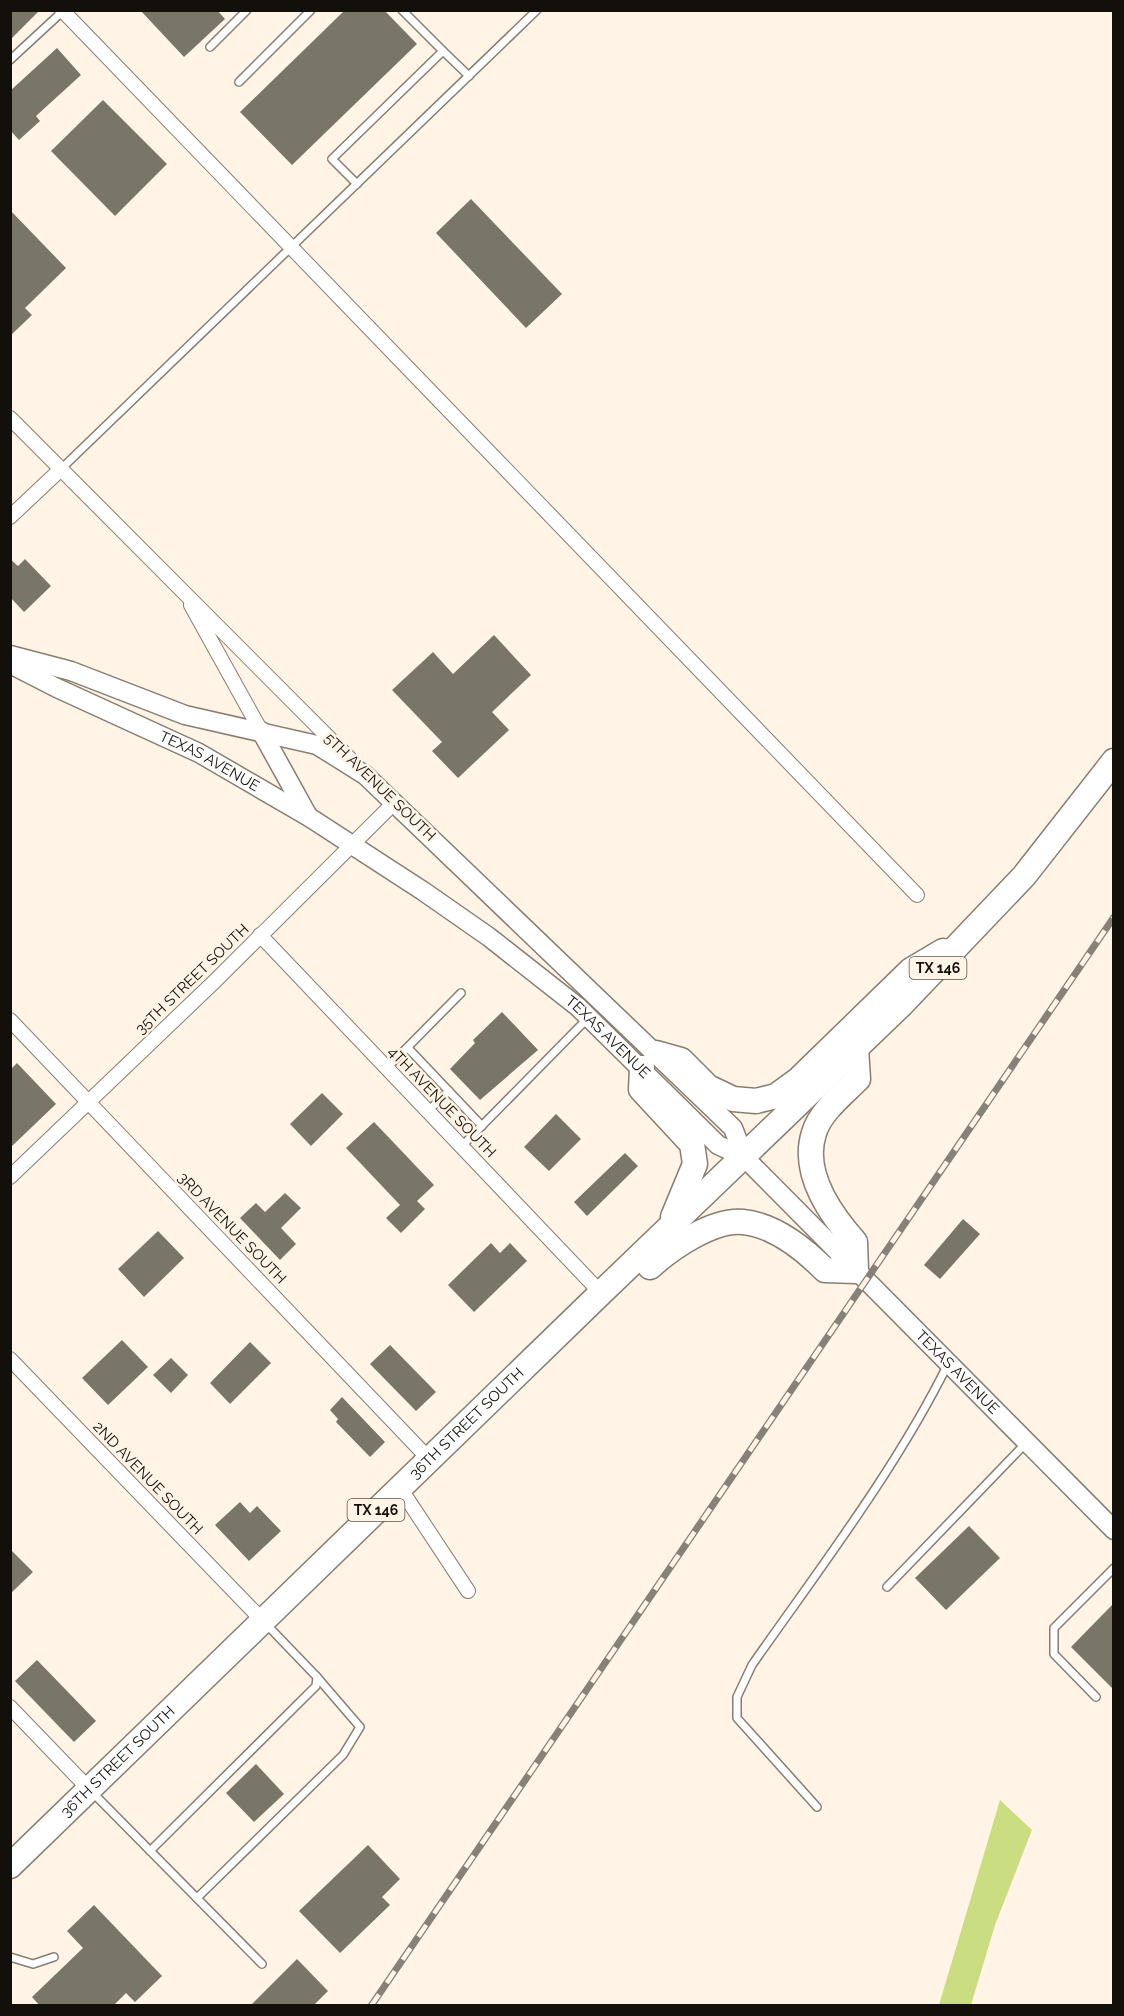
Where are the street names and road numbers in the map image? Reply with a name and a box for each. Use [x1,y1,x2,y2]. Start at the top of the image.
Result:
street label: TEXAS AVENUE [157,727,263,795]
street label: 5TH AVENUE SOUTH [321,729,439,845]
street label: 35TH STREET SOUTH [132,920,252,1038]
road number: TX 146 [910,957,966,979]
street label: TEXAS AVENUE [562,992,654,1082]
street label: 4TH AVENUE SOUTH [384,1043,500,1161]
street label: 3RD AVENUE SOUTH [174,1168,290,1288]
street label: TEXAS AVENUE [912,1326,1003,1418]
street label: 36TH STREET SOUTH [406,1364,527,1483]
street label: 2ND AVENUE SOUTH [89,1418,207,1538]
road number: TX 146 [348,1499,404,1521]
street label: 36TH STREET SOUTH [57,1702,178,1821]

